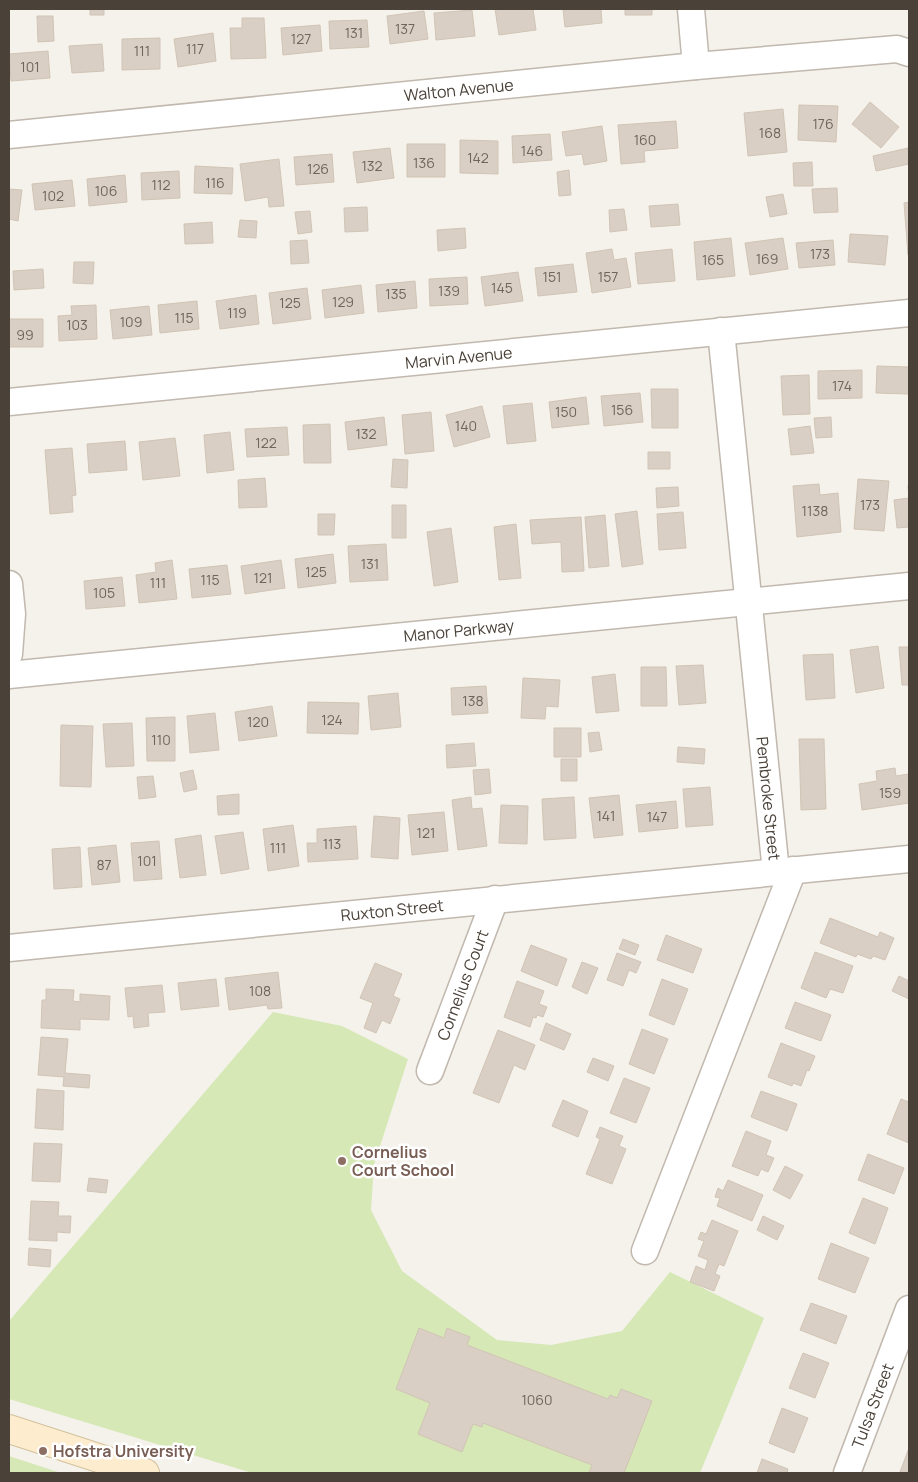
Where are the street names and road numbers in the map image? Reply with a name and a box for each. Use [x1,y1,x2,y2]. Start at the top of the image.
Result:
street label: Walton Avenue [403,73,515,106]
street label: Marvin Avenue [404,341,513,374]
street label: Manor Parkway [403,614,516,647]
street label: Pembroke Street [751,736,786,862]
street label: Ruxton Street [340,894,445,926]
street label: Cornelius Court [432,926,493,1043]
street label: Tulsa Street [846,1360,899,1451]

